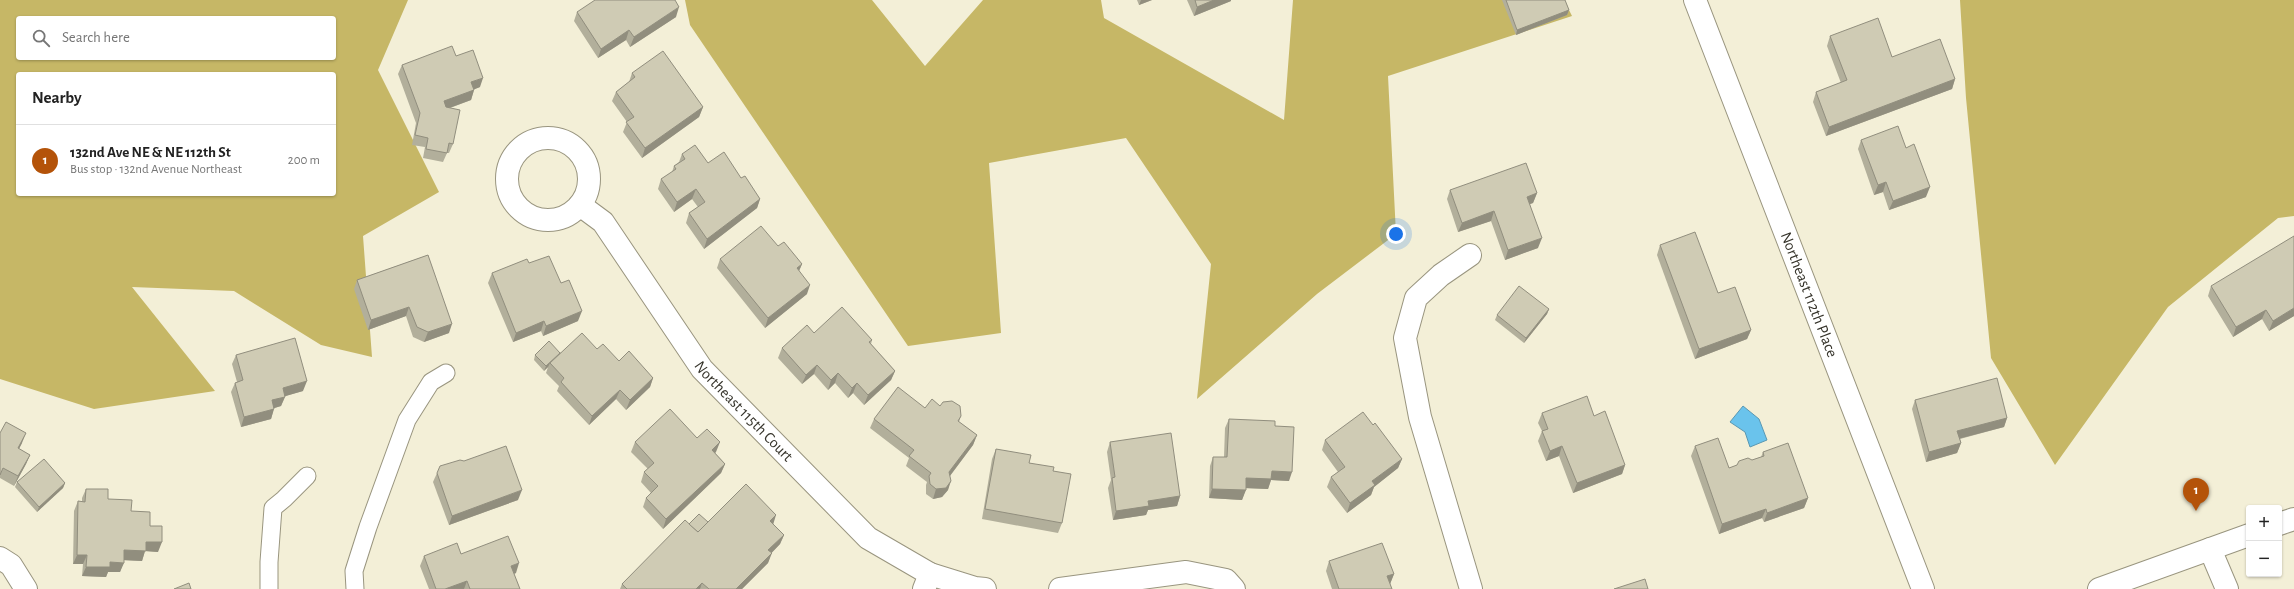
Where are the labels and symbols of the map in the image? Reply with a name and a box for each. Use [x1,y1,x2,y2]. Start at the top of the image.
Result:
your location [1386,224,1406,244]
street label: Northeast 112th Place [1778,230,1841,360]
street label: Northeast 115th Court [691,358,796,464]
pin: 1 [2183,478,2209,511]

